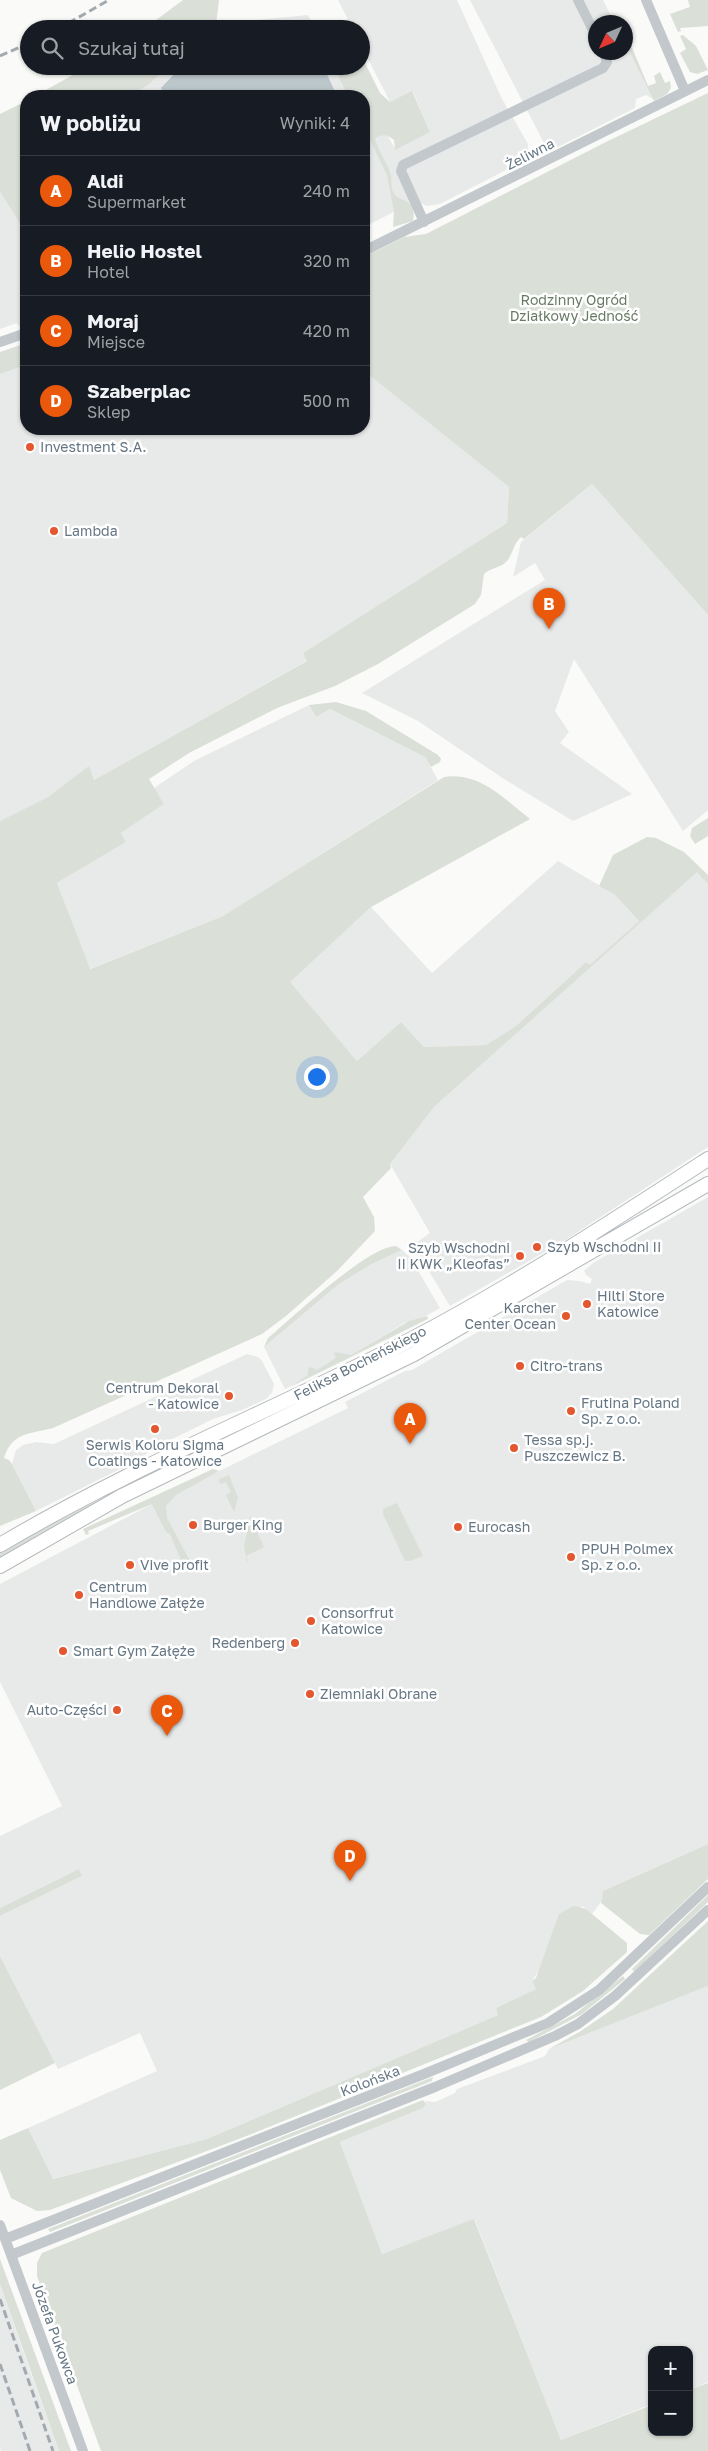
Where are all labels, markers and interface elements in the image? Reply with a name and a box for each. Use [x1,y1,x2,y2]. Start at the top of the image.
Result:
north arrow [588,15,633,60]
search box [20,20,370,75]
icon: search [38,34,66,62]
text: Szukaj tutaj [78,36,185,59]
text: W pobliżu [40,110,141,136]
text: Wyniki: 4 [280,113,350,133]
street label: Żeliwna [503,134,557,173]
text: Aldi [87,169,123,192]
text: A [50,181,62,201]
text: 240 m [303,181,350,201]
text: Supermarket [87,192,186,212]
text: Helio Hostel [87,239,202,262]
text: B [50,251,62,271]
text: 320 m [303,251,350,271]
text: Hotel [87,262,130,282]
park label: Rodzinny Ogród Działkowy Jedność [510,291,639,324]
text: Moraj [87,309,139,332]
text: C [50,321,62,341]
text: 420 m [303,321,350,341]
text: Miejsce [87,332,145,352]
text: Szaberplac [87,379,191,402]
text: D [50,391,62,411]
text: 500 m [303,391,350,411]
text: Sklep [87,402,130,422]
place label: Investment S.A. [40,438,146,455]
marker: Investment S.A. [24,441,36,453]
place label: Lambda [64,522,118,539]
marker: Lambda [48,525,60,537]
pin: B [533,588,565,629]
your location [304,1064,330,1090]
place label: Szyb Wschodni II [547,1238,661,1255]
place label: Szyb Wschodni II KWK „Kleofas” [397,1239,510,1272]
marker: Szyb Wschodni II [531,1241,543,1253]
marker: Szyb Wschodni II KWK „Kleofas” [514,1250,526,1262]
place label: Hilti Store Katowice [597,1287,665,1320]
marker: Hilti Store Katowice [581,1298,593,1310]
place label: Karcher Center Ocean [465,1299,557,1332]
marker: Karcher Center Ocean [560,1310,572,1322]
street label: Feliksa Bocheńskiego [291,1322,429,1403]
place label: Citro-trans [530,1357,603,1374]
marker: Citro-trans [514,1360,526,1372]
place label: Centrum Dekoral - Katowice [106,1379,219,1412]
marker: Centrum Dekoral - Katowice [223,1390,235,1402]
place label: Frutina Poland Sp. z o.o. [581,1394,680,1427]
pin: A [394,1403,426,1444]
marker: Frutina Poland Sp. z o.o. [565,1405,577,1417]
marker: Serwis Koloru Sigma Coatings - Katowice [149,1423,161,1435]
place label: Tessa sp.j. Puszczewicz B. [524,1431,626,1464]
place label: Serwis Koloru Sigma Coatings - Katowice [86,1436,224,1469]
marker: Tessa sp.j. Puszczewicz B. [508,1442,520,1454]
place label: Burger King [203,1516,283,1533]
place label: Eurocash [468,1518,530,1535]
marker: Burger King [187,1519,199,1531]
marker: Eurocash [452,1521,464,1533]
place label: PPUH Polmex Sp. z o.o. [581,1540,674,1573]
marker: PPUH Polmex Sp. z o.o. [565,1551,577,1563]
place label: Vive profit [140,1556,209,1573]
marker: Vive profit [124,1559,136,1571]
place label: Centrum Handlowe Załęże [89,1578,205,1611]
marker: Centrum Handlowe Załęże [73,1589,85,1601]
place label: Consorfrut Katowice [321,1604,394,1637]
marker: Consorfrut Katowice [305,1615,317,1627]
place label: Redenberg [212,1634,285,1651]
marker: Redenberg [289,1637,301,1649]
place label: Smart Gym Załęże [73,1642,195,1659]
marker: Smart Gym Załęże [57,1645,69,1657]
place label: Ziemniaki Obrane [320,1685,437,1702]
marker: Ziemniaki Obrane [304,1688,316,1700]
pin: C [151,1695,183,1736]
place label: Auto-Części [27,1701,107,1718]
marker: Auto-Części [111,1704,123,1716]
pin: D [334,1840,366,1881]
street label: Kolońska [338,2061,402,2100]
street label: Józefa Pukowca [29,2279,82,2386]
map controls [648,2346,693,2436]
button: + [648,2346,693,2391]
button: − [648,2391,693,2436]

